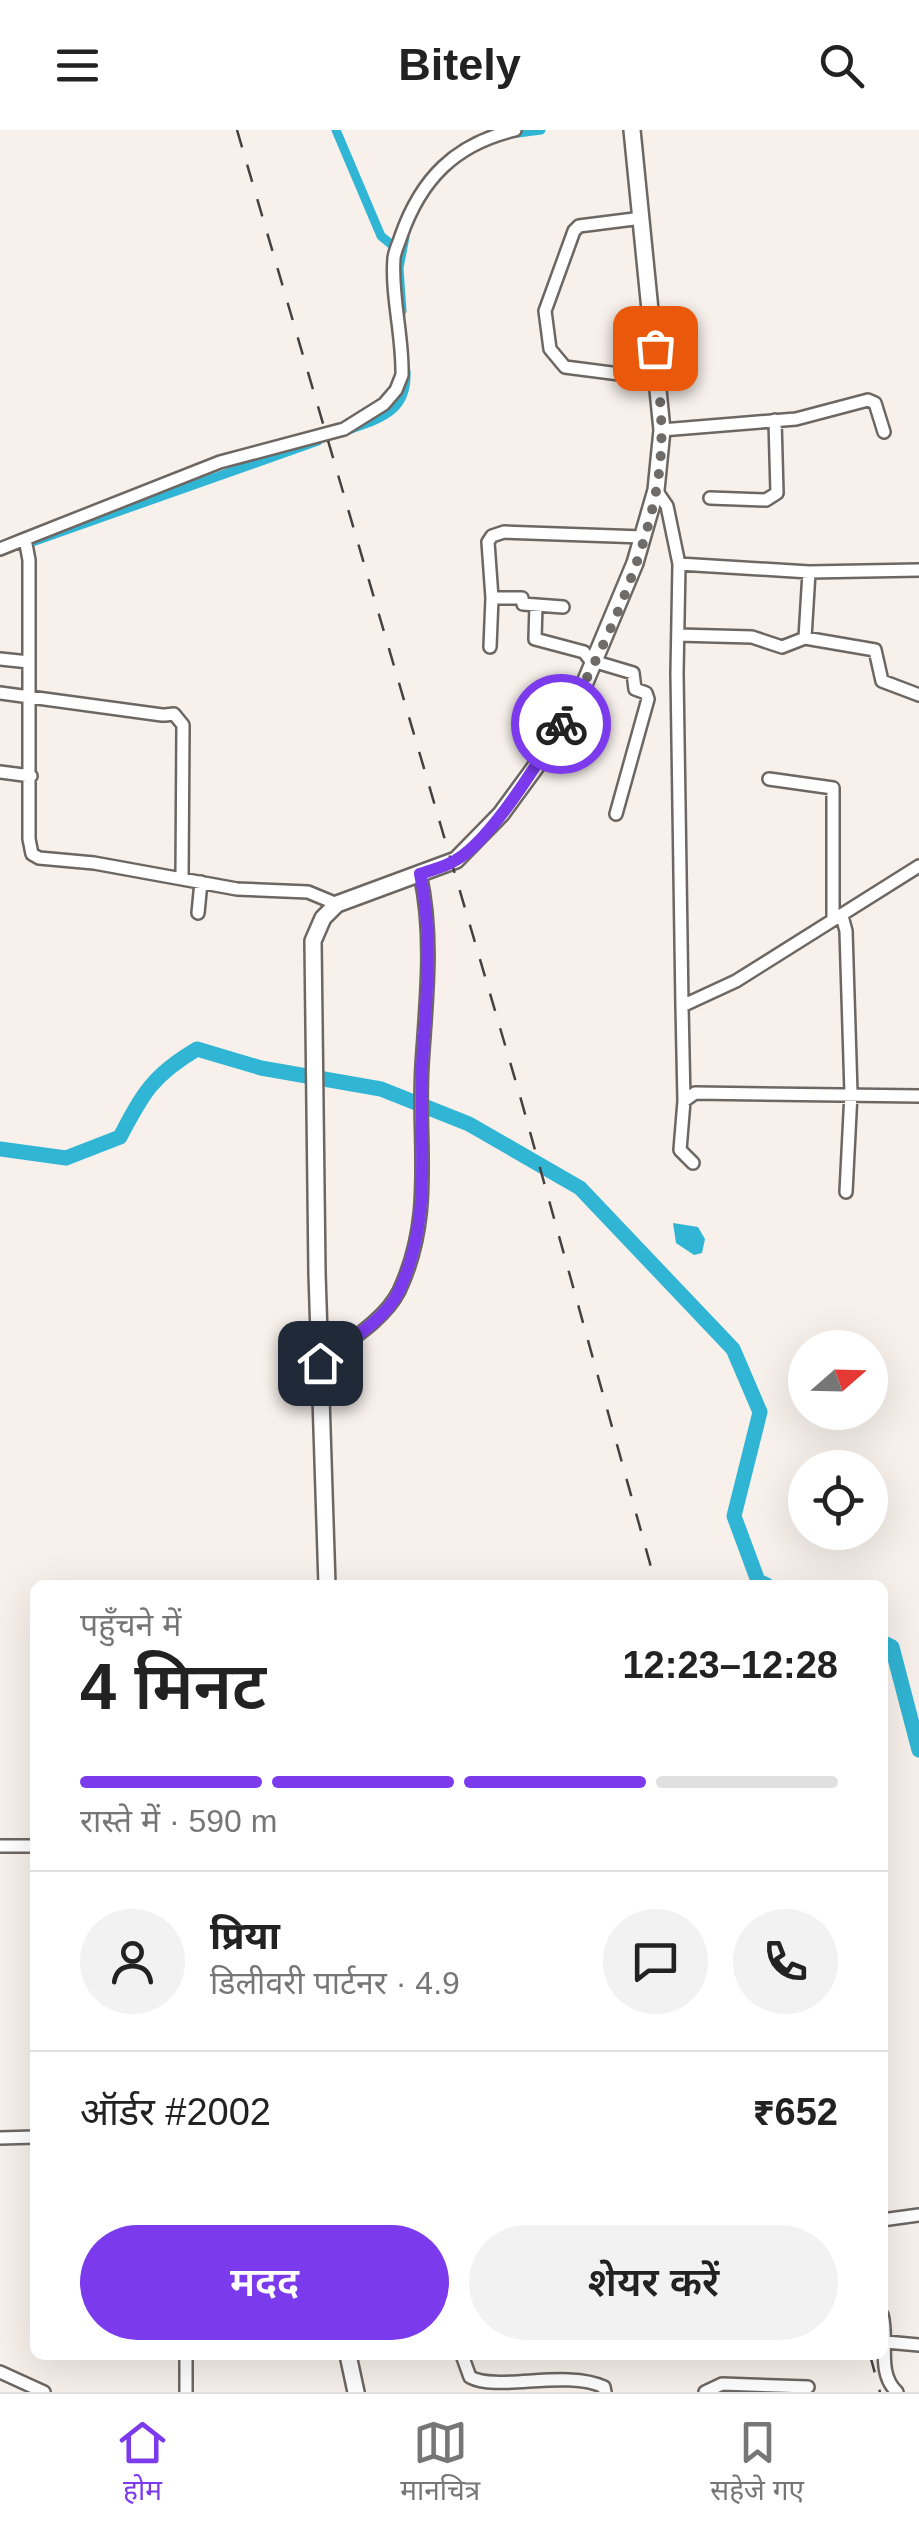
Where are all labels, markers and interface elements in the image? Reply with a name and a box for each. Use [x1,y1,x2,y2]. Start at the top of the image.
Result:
icon: menu [50,38,105,93]
icon: search [814,38,869,93]
text: Bitely [398,39,521,90]
pin [613,306,698,391]
icon: bag [628,321,683,376]
courier [511,674,611,774]
icon: bike [534,697,589,752]
pin [278,1321,363,1406]
north arrow [788,1330,888,1430]
map controls [788,1330,888,1550]
icon: home [293,1336,348,1391]
button: locate [788,1450,888,1550]
text: पहुँचने में [80,1607,181,1643]
text: 12:23–12:28 [622,1644,838,1686]
text: 4 मिनट [80,1650,266,1723]
text: रास्ते में · 590 m [80,1803,277,1839]
button: person [80,1909,185,2014]
button: chat [603,1909,708,2014]
button: phone [733,1909,838,2014]
text: प्रिया [210,1915,280,1957]
text: डिलीवरी पार्टनर · 4.9 [210,1965,460,2001]
text: ऑर्डर #2002 [80,2091,271,2133]
text: ₹652 [753,2091,838,2133]
button: मदद [80,2225,449,2340]
button: शेयर करें [469,2225,838,2340]
tab: होम [115,2415,170,2511]
tab: मानचित्र [400,2415,480,2511]
tab: सहेजे गए [710,2415,804,2511]

